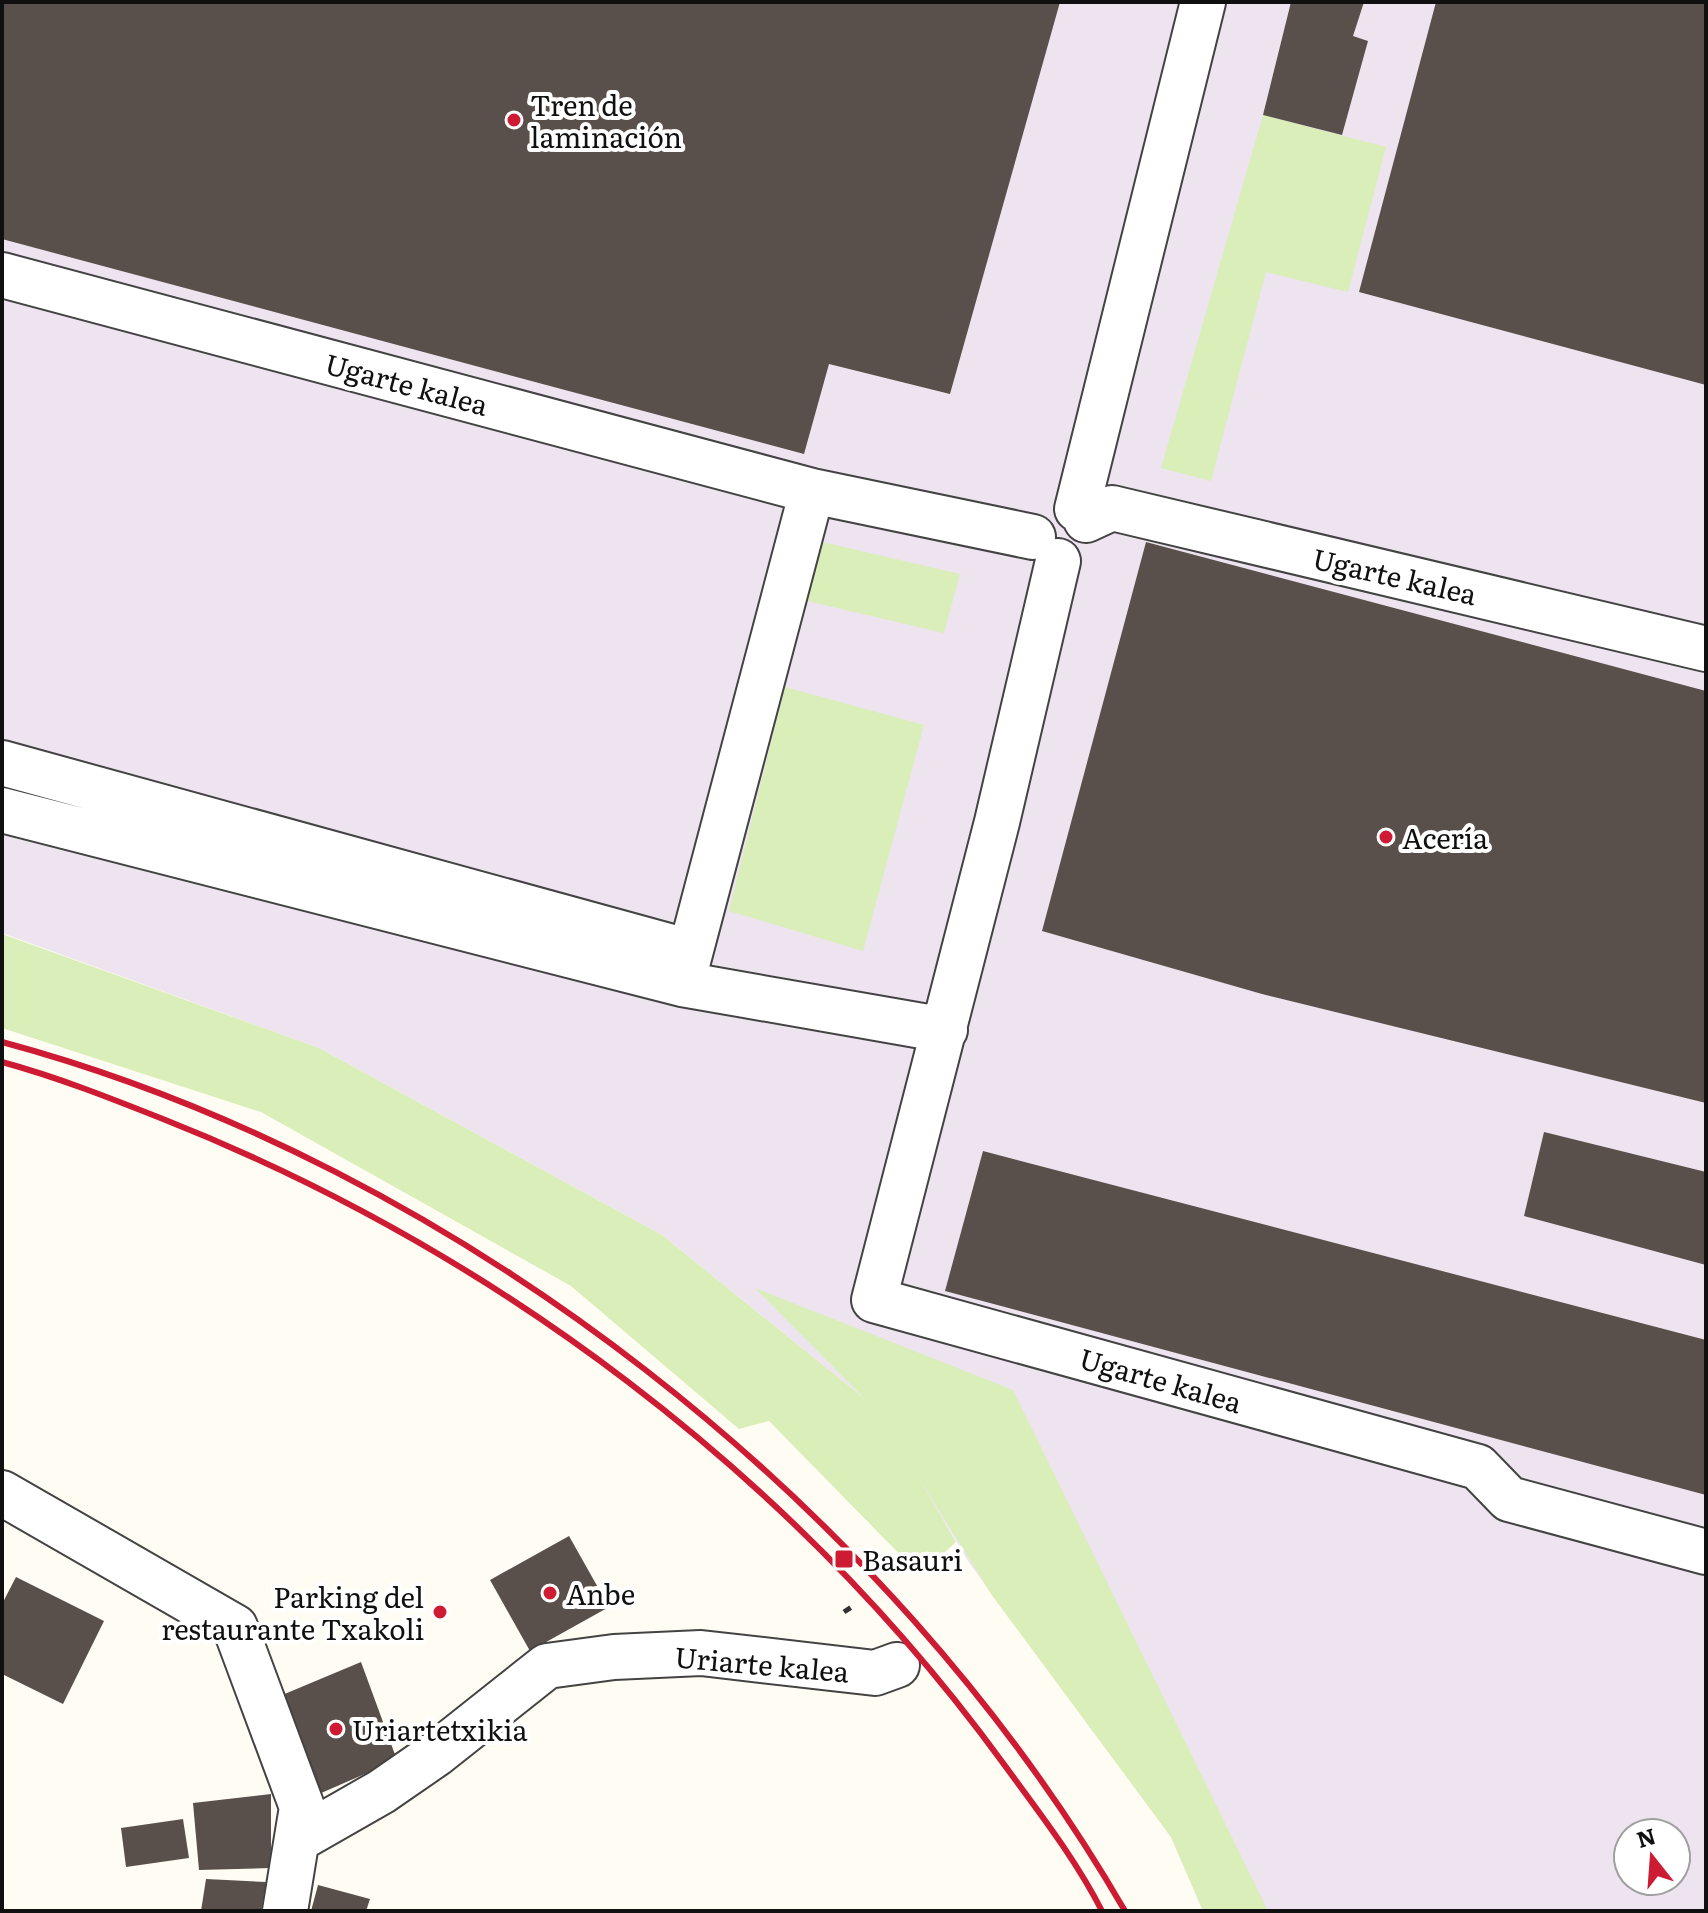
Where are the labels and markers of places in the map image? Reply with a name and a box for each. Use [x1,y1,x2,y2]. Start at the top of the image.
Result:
place label: Tren de laminación [530,83,682,157]
marker: Tren de laminación [505,111,523,129]
place label: Acería [1402,816,1488,858]
marker: Acería [1377,828,1395,846]
place label: Basauri [862,1538,963,1580]
marker: Basauri [833,1548,855,1570]
place label: Anbe [566,1572,635,1614]
place label: Parking del restaurante Txakoli [161,1575,424,1649]
marker: Anbe [541,1584,559,1602]
marker: Parking del restaurante Txakoli [431,1603,449,1621]
place label: Uriartetxikia [352,1708,528,1750]
marker: Uriartetxikia [327,1720,345,1738]

